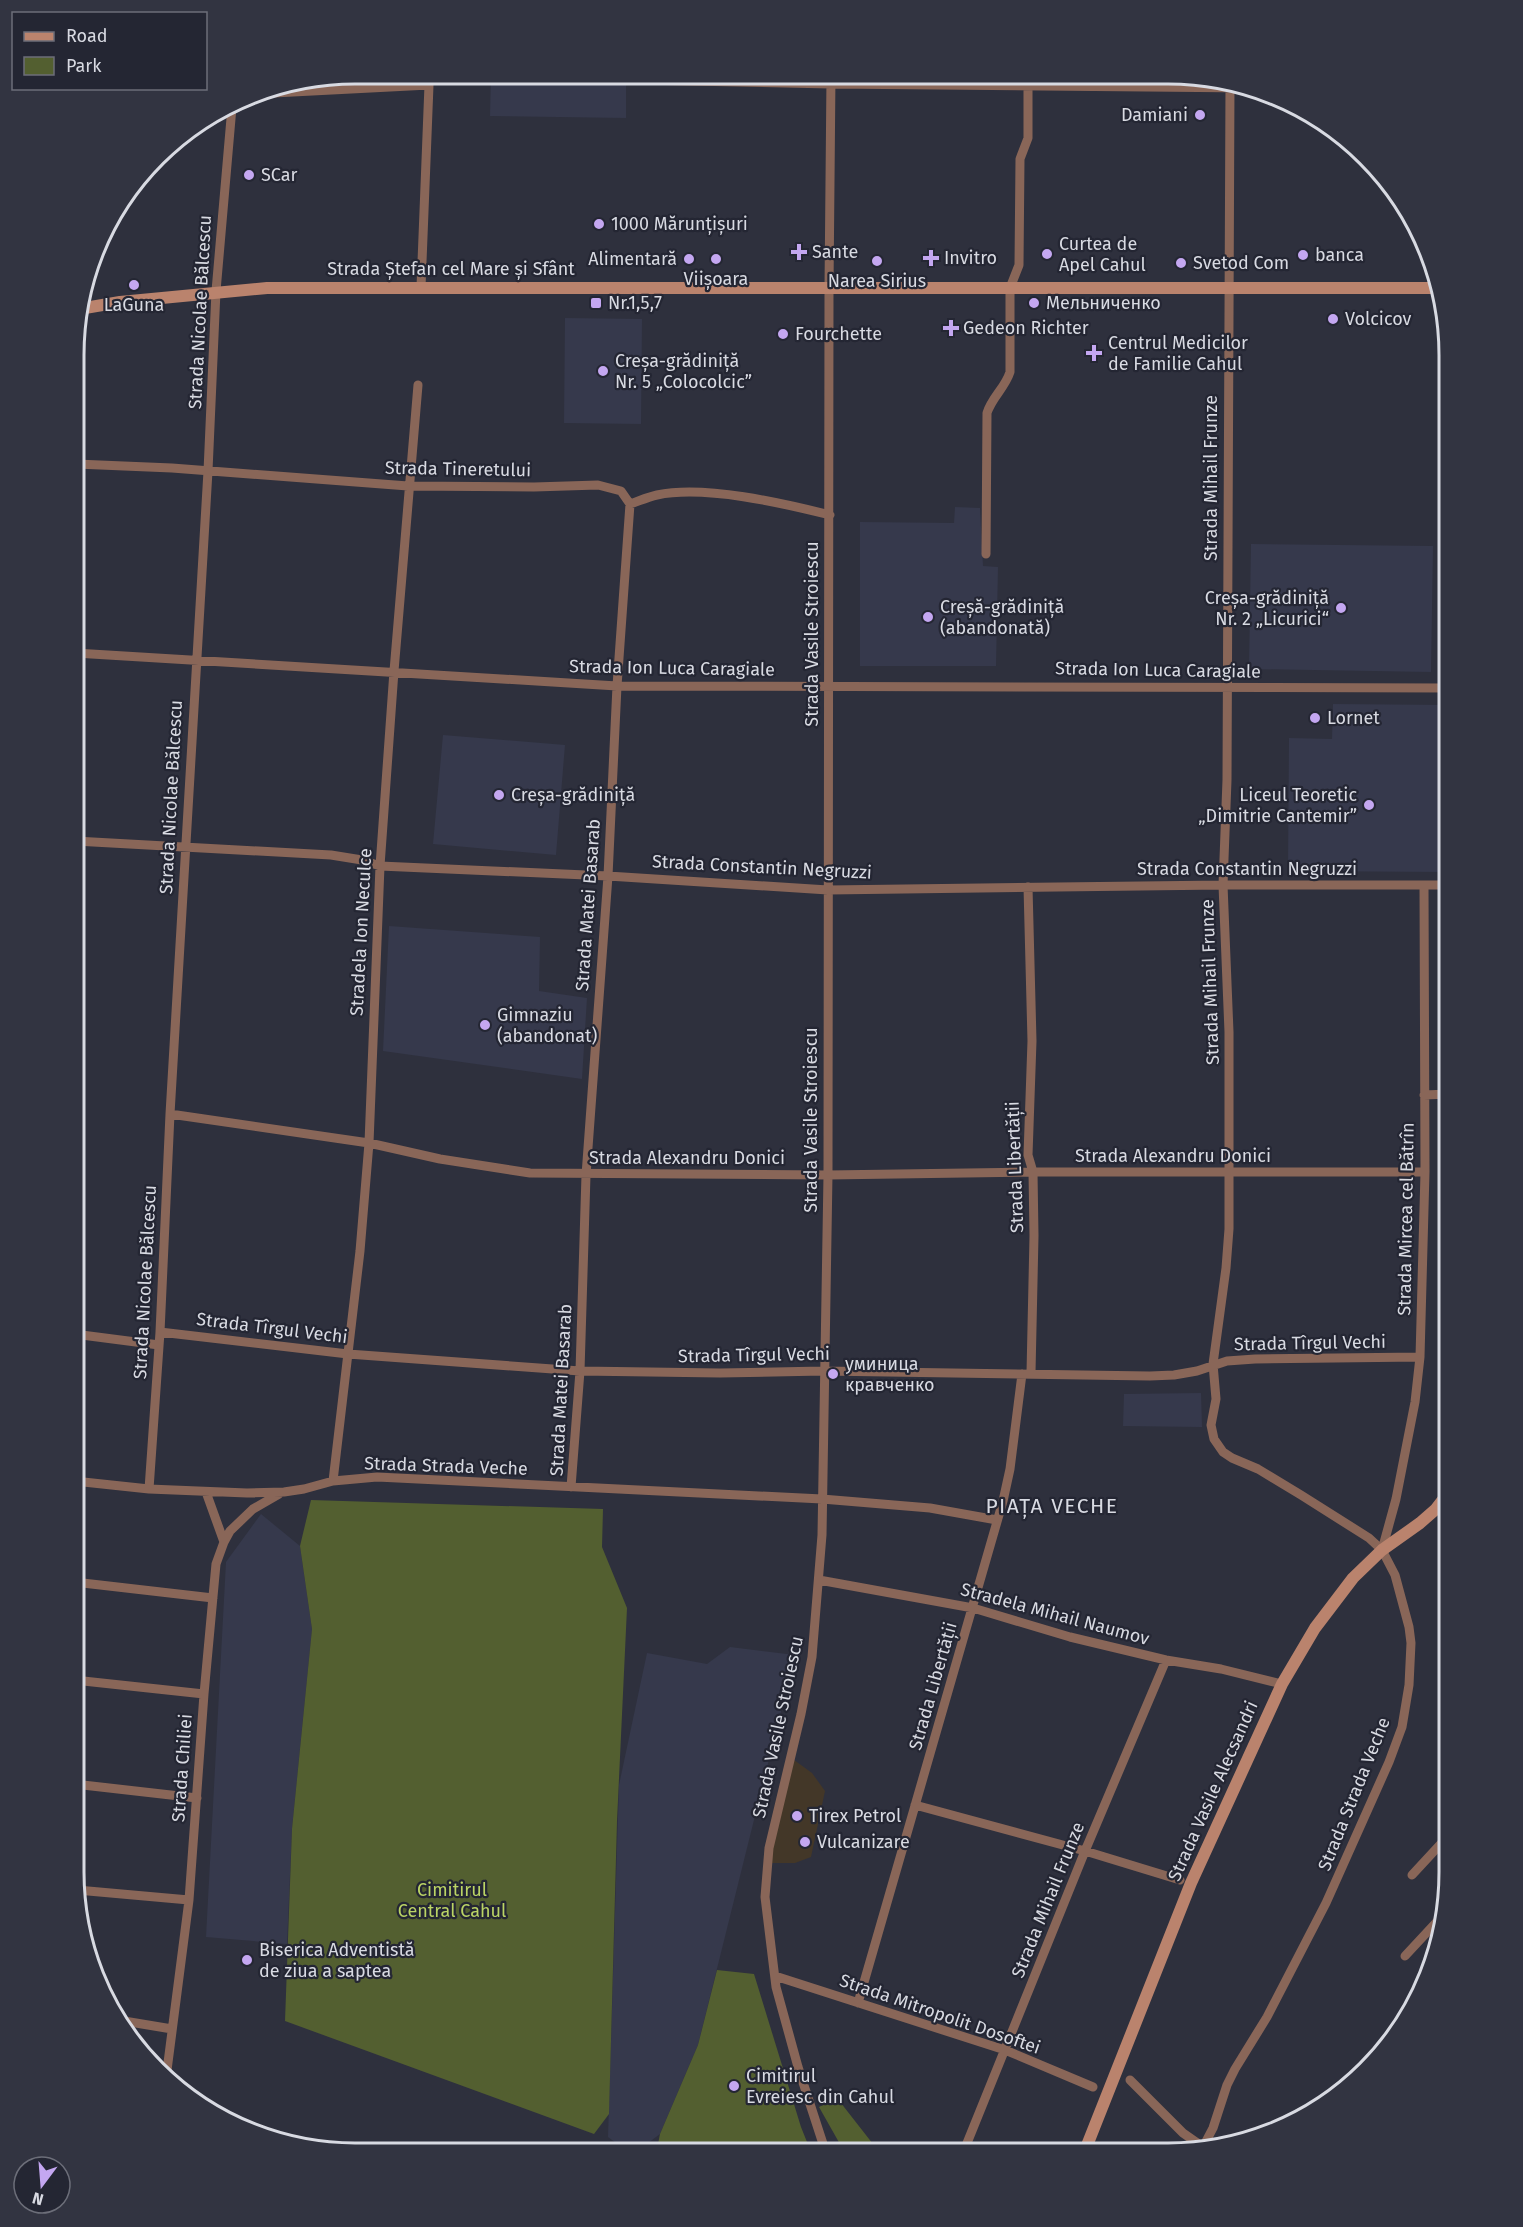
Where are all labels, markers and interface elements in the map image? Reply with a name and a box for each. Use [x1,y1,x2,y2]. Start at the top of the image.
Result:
legend [12,12,207,90]
text: Road [66,25,108,47]
text: Park [66,55,102,77]
place label: Damiani [1121,104,1188,126]
marker: Damiani [1193,108,1207,122]
place label: SCar [261,164,298,186]
marker: SCar [242,168,256,182]
place label: 1000 Mărunțișuri [611,213,748,236]
street label: Strada Nicolae Bălcescu [184,214,216,410]
marker: 1000 Mărunțișuri [592,217,606,231]
place label: Curtea de Apel Cahul [1059,233,1146,276]
place label: Sante [812,241,858,263]
marker: Sante [790,243,808,261]
place label: banca [1315,244,1364,266]
place label: Invitro [944,247,997,269]
marker: Curtea de Apel Cahul [1040,247,1054,261]
place label: Alimentară [588,248,677,270]
marker: banca [1296,248,1310,262]
marker: Invitro [922,249,940,267]
marker: Alimentară [682,252,696,266]
marker: Viișoara [709,252,723,266]
place label: Svetod Com [1193,252,1289,274]
marker: Narea Sirius [870,254,884,268]
marker: Svetod Com [1174,256,1188,270]
street label: Strada Ștefan cel Mare și Sfânt [327,258,575,281]
place label: Viișoara [684,268,748,291]
place label: Narea Sirius [828,270,926,292]
marker: LaGuna [127,278,141,292]
place label: Nr.1,5,7 [608,292,662,314]
place label: Мельниченко [1046,292,1161,314]
place label: LaGuna [104,294,164,316]
marker: Nr.1,5,7 [589,296,603,310]
marker: Мельниченко [1027,296,1041,310]
place label: Volcicov [1345,308,1412,330]
marker: Volcicov [1326,312,1340,326]
place label: Gedeon Richter [963,317,1089,339]
marker: Gedeon Richter [944,321,958,335]
place label: Fourchette [795,323,882,345]
marker: Fourchette [776,327,790,341]
place label: Centrul Medicilor de Familie Cahul [1108,332,1248,375]
marker: Centrul Medicilor de Familie Cahul [1085,344,1103,362]
place label: Creșa-grădiniță Nr. 5 „Colocolcic” [615,350,752,393]
marker: Creșa-grădiniță Nr. 5 „Colocolcic” [596,364,610,378]
street label: Strada Mihail Frunze [1200,395,1222,561]
street label: Strada Tineretului [385,457,531,481]
street label: Strada Vasile Stroiescu [801,541,823,727]
place label: Creșa-grădiniță Nr. 2 „Licurici“ [1205,587,1329,630]
place label: Creșă-grădiniță (abandonată) [940,596,1064,639]
marker: Creșa-grădiniță Nr. 2 „Licurici“ [1334,601,1348,615]
marker: Creșă-grădiniță (abandonată) [921,610,935,624]
street label: Strada Ion Luca Caragiale [569,655,775,681]
street label: Strada Ion Luca Caragiale [1055,657,1261,683]
street label: Strada Nicolae Bălcescu [155,699,187,895]
place label: Lornet [1327,707,1380,729]
marker: Lornet [1308,711,1322,725]
place label: Creșa-grădiniță [511,784,635,807]
place label: Liceul Teoretic „Dimitrie Cantemir” [1198,784,1357,827]
marker: Creșa-grădiniță [492,788,506,802]
marker: Liceul Teoretic „Dimitrie Cantemir” [1362,798,1376,812]
street label: Strada Matei Basarab [571,818,605,992]
street label: Stradela Ion Neculce [346,847,376,1017]
street label: Strada Constantin Negruzzi [651,850,873,884]
street label: Strada Constantin Negruzzi [1137,858,1357,880]
street label: Strada Mihail Frunze [1196,899,1224,1065]
place label: Gimnaziu (abandonat) [497,1004,598,1047]
marker: Gimnaziu (abandonat) [478,1018,492,1032]
street label: Strada Vasile Stroiescu [800,1027,822,1213]
street label: Strada Libertății [1002,1101,1029,1233]
street label: Strada Mircea cel Bătrîn [1393,1122,1419,1316]
street label: Strada Alexandru Donici [1075,1145,1271,1167]
street label: Strada Alexandru Donici [589,1147,785,1169]
street label: Strada Nicolae Bălcescu [129,1184,161,1380]
street label: Strada Matei Basarab [545,1303,577,1477]
street label: Strada Tîrgul Vechi [195,1308,349,1348]
street label: Strada Tîrgul Vechi [1234,1331,1386,1355]
street label: Strada Tîrgul Vechi [678,1343,830,1367]
place label: уминица кравченко [845,1353,935,1396]
marker: уминица кравченко [826,1367,840,1381]
street label: Strada Strada Veche [364,1452,528,1480]
district label: PIAȚA VECHE [985,1493,1119,1519]
street label: Stradela Mihail Naumov [958,1578,1152,1650]
street label: Strada Libertății [904,1619,963,1753]
street label: Strada Vasile Stroiescu [748,1634,808,1820]
street label: Strada Vasile Alecsandri [1163,1697,1263,1885]
street label: Strada Chiliei [167,1713,197,1823]
street label: Strada Strada Veche [1313,1714,1395,1874]
place label: Tirex Petrol [809,1805,901,1827]
marker: Tirex Petrol [790,1809,804,1823]
street label: Strada Mihail Frunze [1007,1819,1089,1981]
place label: Vulcanizare [817,1831,910,1853]
marker: Vulcanizare [798,1835,812,1849]
park label: Cimitirul Central Cahul [398,1879,506,1922]
place label: Biserica Adventistă de ziua a saptea [259,1939,415,1982]
marker: Biserica Adventistă de ziua a saptea [240,1953,254,1967]
street label: Strada Mitropolit Dosoftei [837,1969,1043,2059]
place label: Cimitirul Evreiesc din Cahul [746,2065,894,2108]
marker: Cimitirul Evreiesc din Cahul [727,2079,741,2093]
north arrow [12,2155,72,2215]
text: N [30,2188,46,2210]

